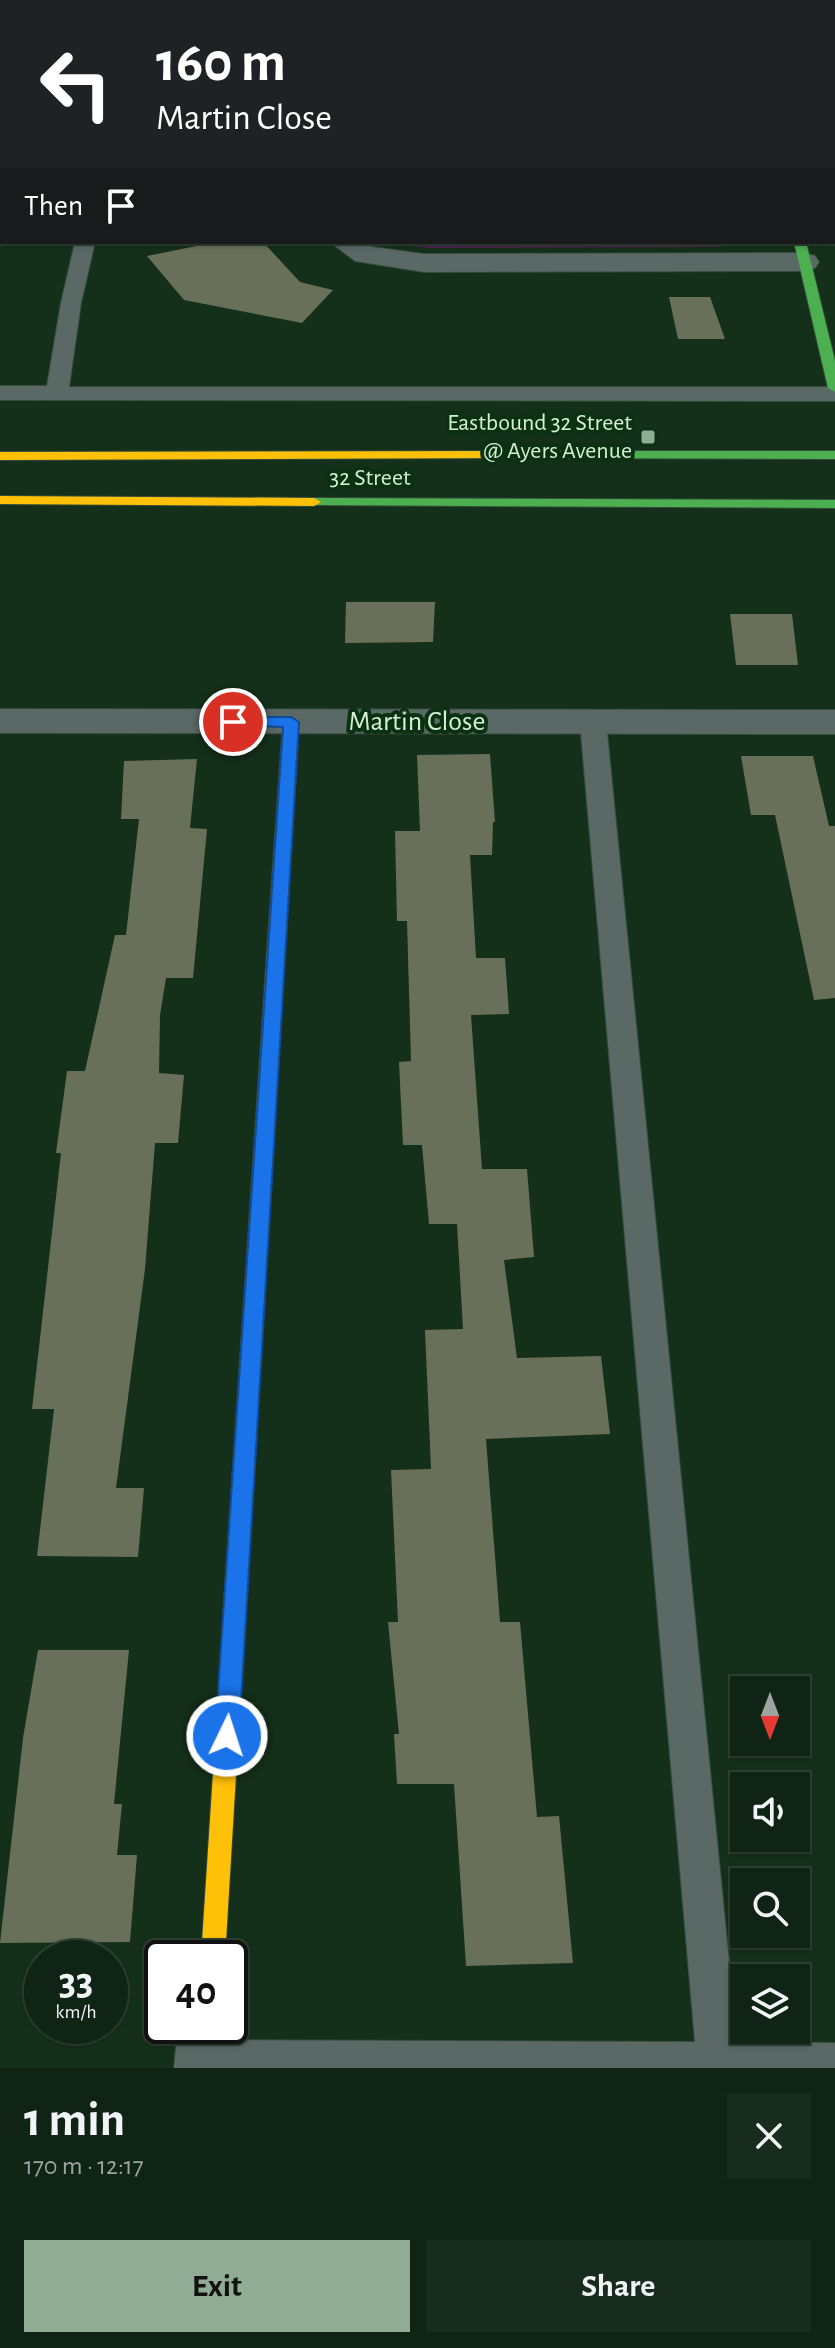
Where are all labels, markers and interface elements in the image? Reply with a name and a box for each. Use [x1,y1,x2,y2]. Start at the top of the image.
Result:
icon: left [24,32,128,136]
text: 160 m [156,35,286,91]
text: Martin Close [156,100,332,136]
icon: arrive [99,184,143,228]
text: Then [24,191,83,221]
place label: Eastbound 32 Street @ Ayers Avenue [447,411,632,463]
marker: Eastbound 32 Street @ Ayers Avenue [639,428,657,446]
street label: 32 Street [329,466,411,490]
pin [199,688,267,756]
icon: arrive [211,700,255,744]
street label: Martin Close [349,708,485,736]
north arrow [730,1676,810,1756]
map controls [730,1676,810,2044]
position arrow [185,1694,269,1778]
button: sound [730,1772,810,1852]
button: search [730,1868,810,1948]
speed limit sign: 40 [144,1940,248,2044]
text: 33 [59,1962,93,2002]
button: layers [730,1964,810,2044]
text: km/h [55,2002,97,2022]
button: close [727,2094,811,2178]
text: 1 min [24,2097,125,2145]
text: 170 m · 12:17 [24,2153,144,2179]
button: Exit [24,2240,410,2332]
button: Share [426,2240,811,2332]

